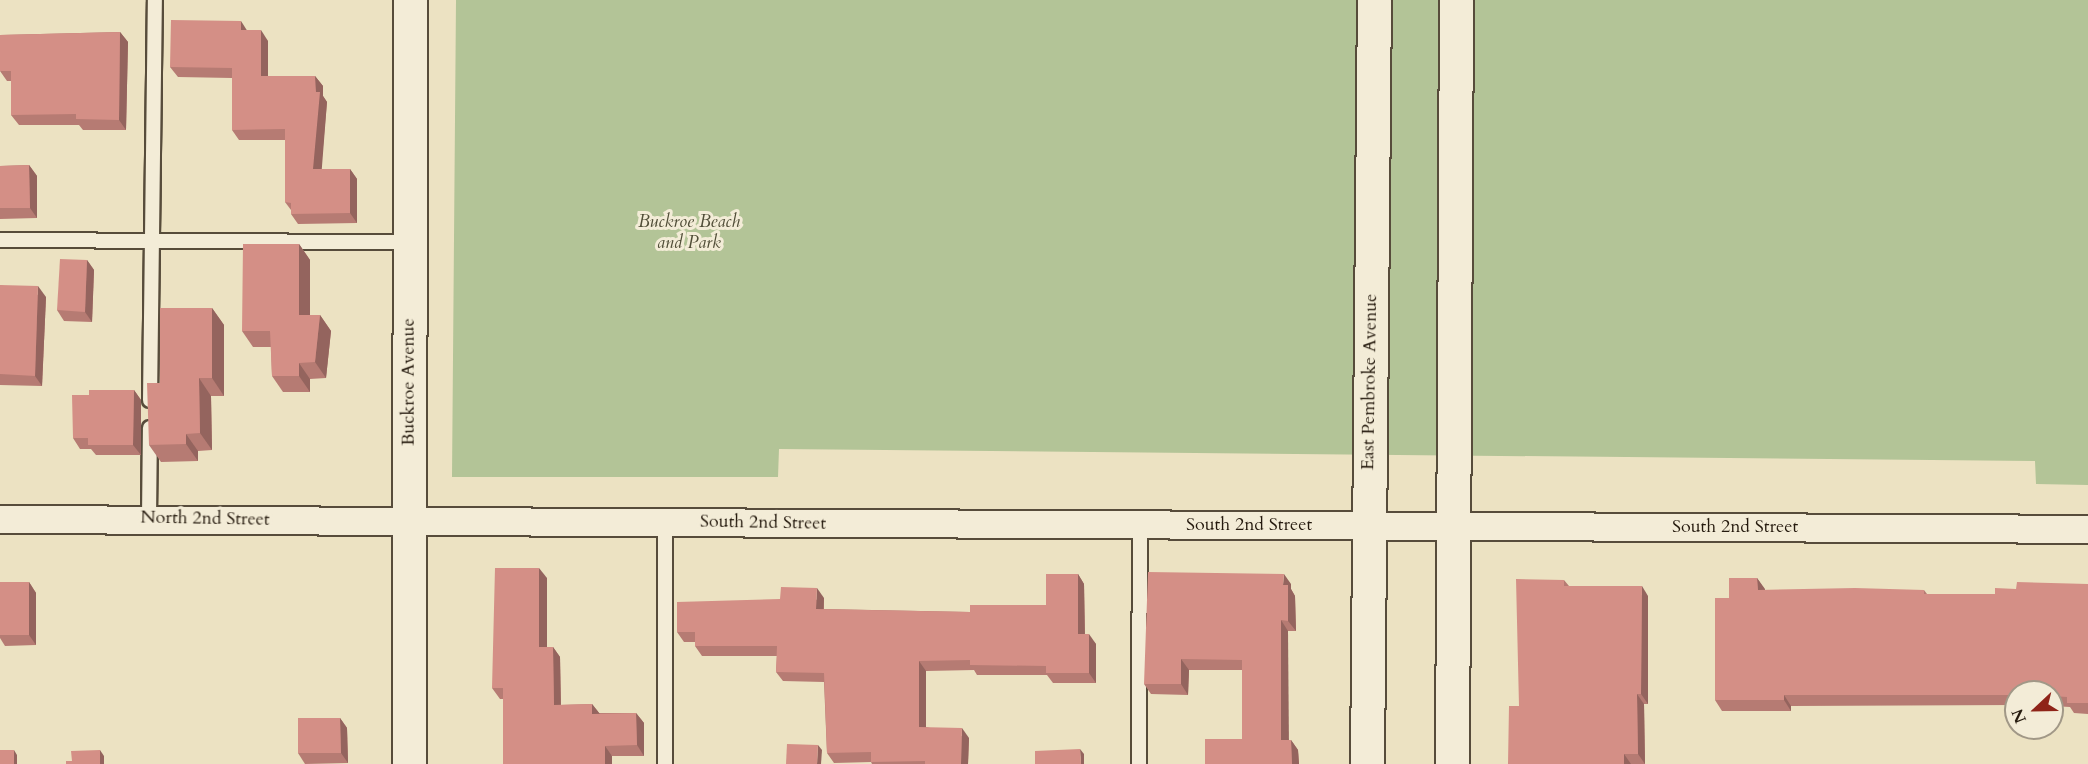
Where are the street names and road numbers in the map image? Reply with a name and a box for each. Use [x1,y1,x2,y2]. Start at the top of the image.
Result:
street label: East Pembroke Avenue [1358,294,1382,470]
street label: Buckroe Avenue [398,318,420,446]
street label: North 2nd Street [140,507,270,531]
street label: South 2nd Street [700,511,826,535]
street label: South 2nd Street [1186,514,1312,536]
street label: South 2nd Street [1672,516,1798,538]

